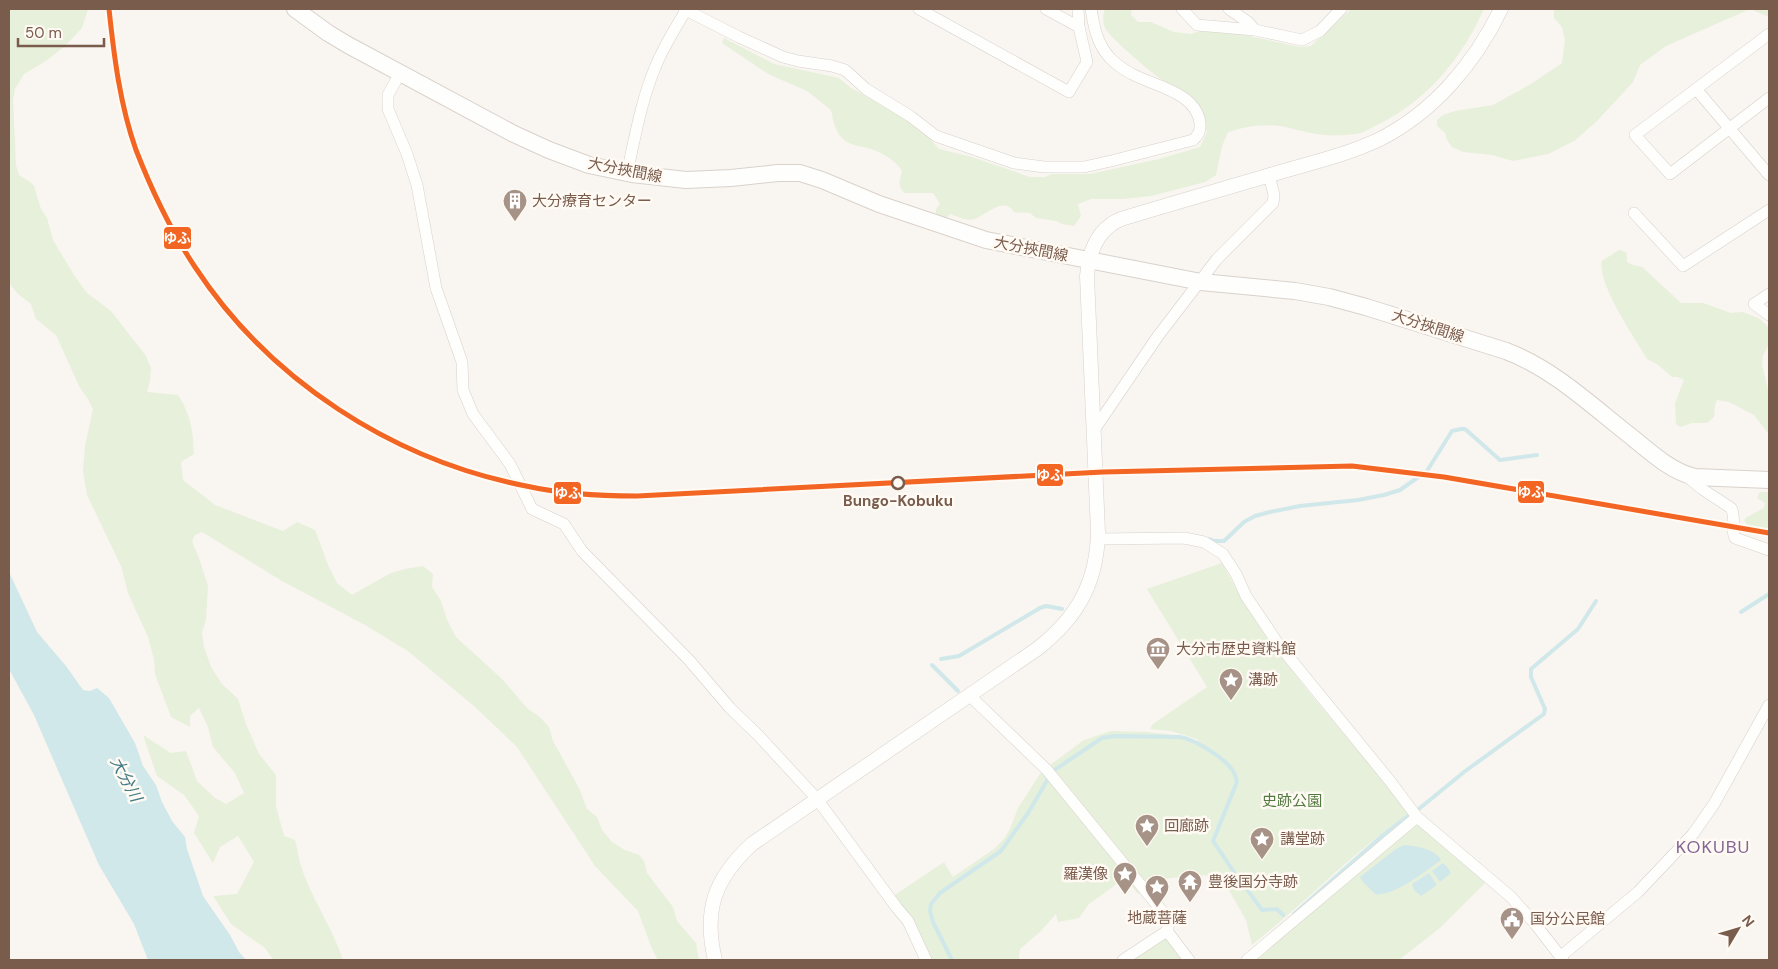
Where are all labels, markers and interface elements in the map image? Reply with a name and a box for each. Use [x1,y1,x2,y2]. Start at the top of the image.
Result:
scale bar [18,15,104,47]
text: 50 m [25,23,62,43]
street label: 大分挾間線 [586,153,664,187]
building icon: 大分療育センター [502,188,528,222]
place label: 大分療育センター [532,191,652,211]
line badge: ゆふ [163,226,192,250]
text: ゆふ [163,229,191,247]
street label: 大分挾間線 [992,232,1070,266]
street label: 大分挾間線 [1389,305,1467,347]
line badge: ゆふ [1036,463,1064,487]
text: ゆふ [1036,466,1064,484]
marker: Bungo-Kobuku [891,476,905,490]
line badge: ゆふ [1517,480,1545,504]
line badge: ゆふ [553,481,582,505]
text: ゆふ [1517,483,1545,501]
text: ゆふ [554,484,582,502]
place label: Bungo-Kobuku [843,491,953,511]
museum icon: 大分市歴史資料館 [1145,636,1171,670]
place label: 大分市歴史資料館 [1176,639,1296,659]
place icon: 溝跡 [1218,667,1244,701]
place label: 溝跡 [1248,670,1278,690]
water label: 大分川 [105,753,147,807]
park label: 史跡公園 [1262,791,1322,811]
place icon: 回廊跡 [1134,813,1160,847]
place label: 回廊跡 [1164,816,1209,836]
place icon: 講堂跡 [1249,826,1275,860]
place label: 講堂跡 [1280,829,1325,849]
district label: KOKUBU [1676,835,1750,859]
place icon: 羅漢像 [1112,861,1138,895]
place label: 羅漢像 [1063,864,1108,884]
temple icon: 豊後国分寺跡 [1177,869,1203,903]
place label: 豊後国分寺跡 [1208,872,1298,892]
place icon: 地蔵菩薩 [1144,874,1170,908]
north arrow [1713,904,1763,954]
public building icon: 国分公民館 [1499,906,1525,940]
place label: 地蔵菩薩 [1127,908,1187,928]
place label: 国分公民館 [1530,909,1605,929]
text: N [1738,911,1758,931]

